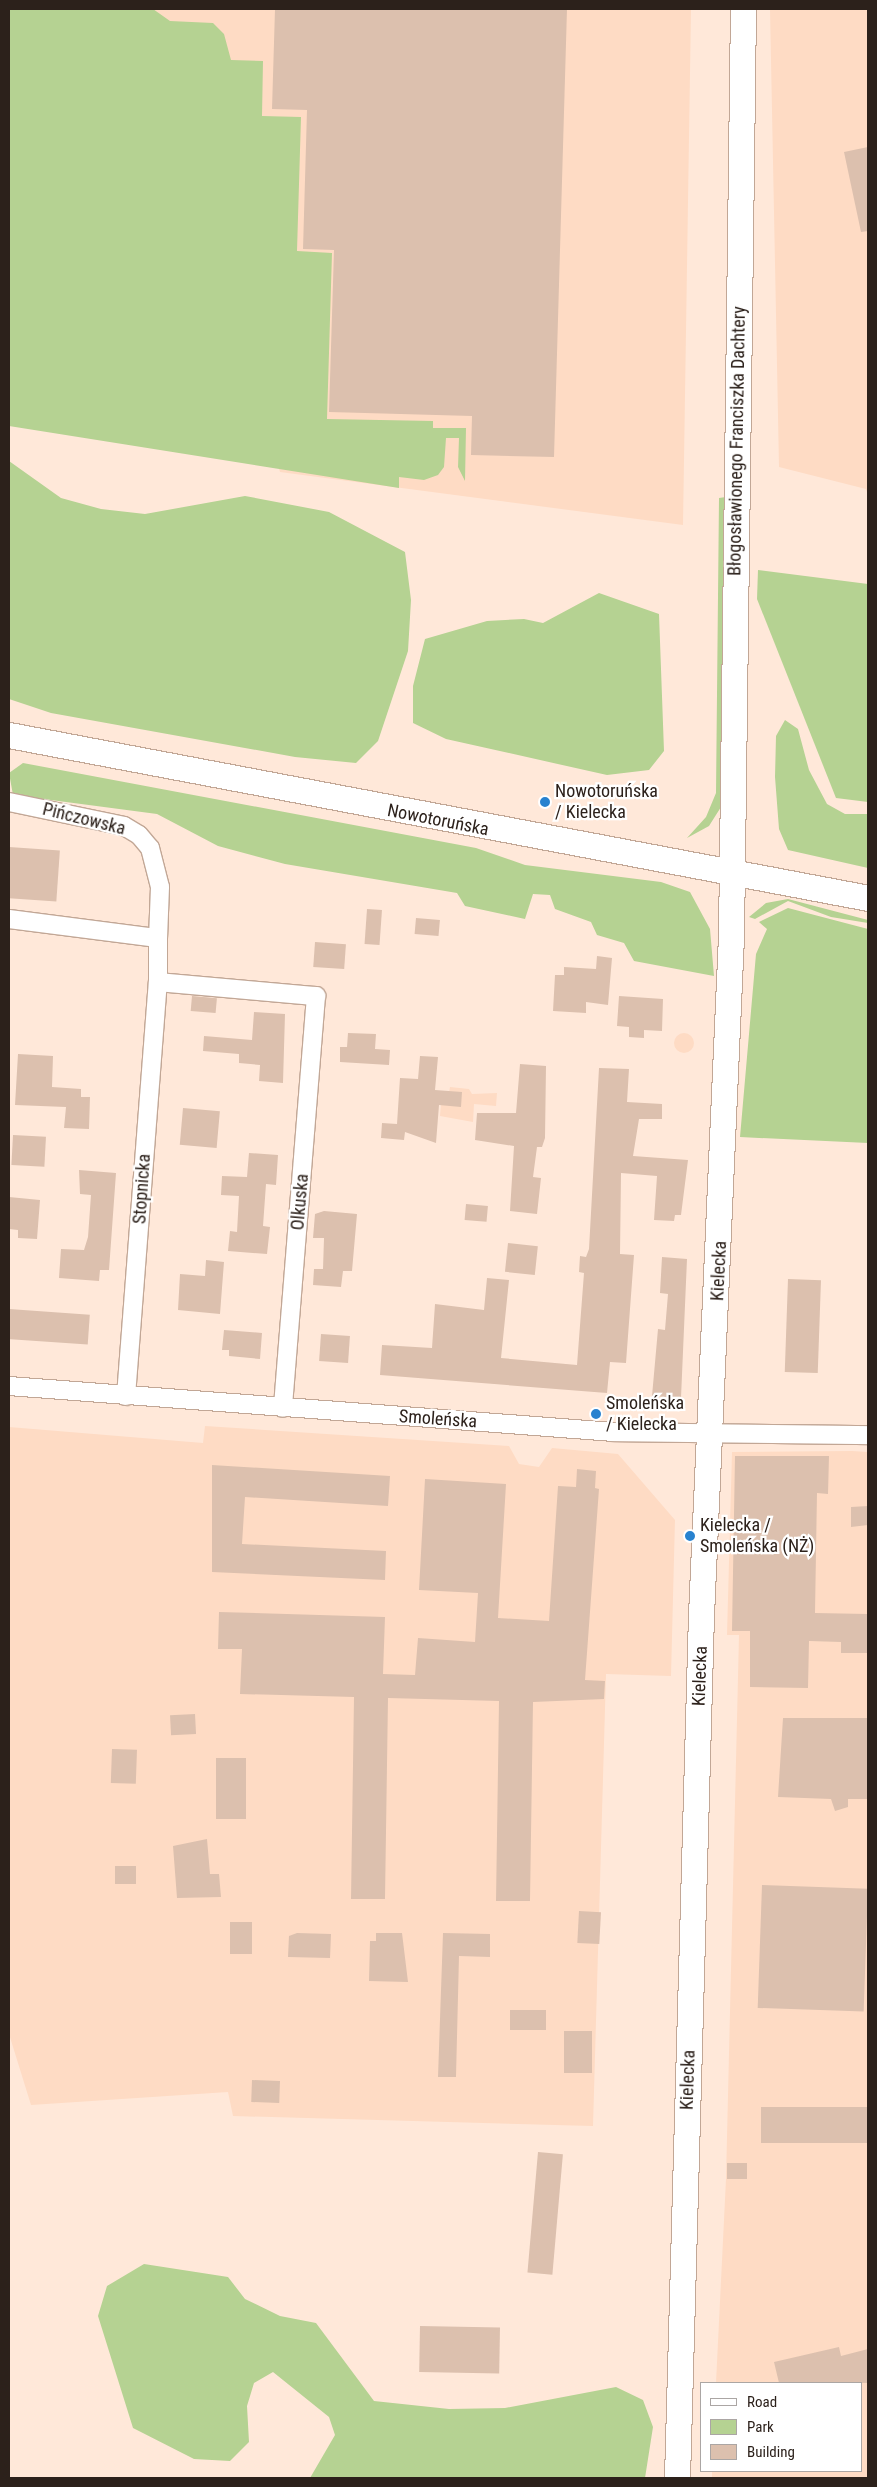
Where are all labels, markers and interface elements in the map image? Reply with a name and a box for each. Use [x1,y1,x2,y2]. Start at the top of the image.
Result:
street label: Błogosławionego Franciszka Dachtery [724,306,750,576]
place label: Nowotoruńska / Kielecka [555,781,658,824]
marker: Nowotoruńska / Kielecka [539,796,551,808]
street label: Pińczowska [40,798,128,840]
street label: Nowotoruńska [385,800,491,840]
street label: Stopnicka [129,1153,155,1225]
street label: Olkuska [287,1173,313,1231]
street label: Kielecka [707,1240,731,1302]
place label: Smoleńska / Kielecka [606,1393,684,1436]
street label: Smoleńska [398,1406,478,1432]
marker: Smoleńska / Kielecka [590,1408,602,1420]
place label: Kielecka / Smoleńska (NŻ) [700,1515,814,1558]
marker: Kielecka / Smoleńska (NŻ) [684,1530,696,1542]
street label: Kielecka [688,1646,712,1706]
street label: Kielecka [676,2050,700,2110]
legend [700,2382,862,2472]
text: Road [747,2393,777,2411]
text: Park [747,2418,774,2436]
text: Building [747,2443,795,2461]

